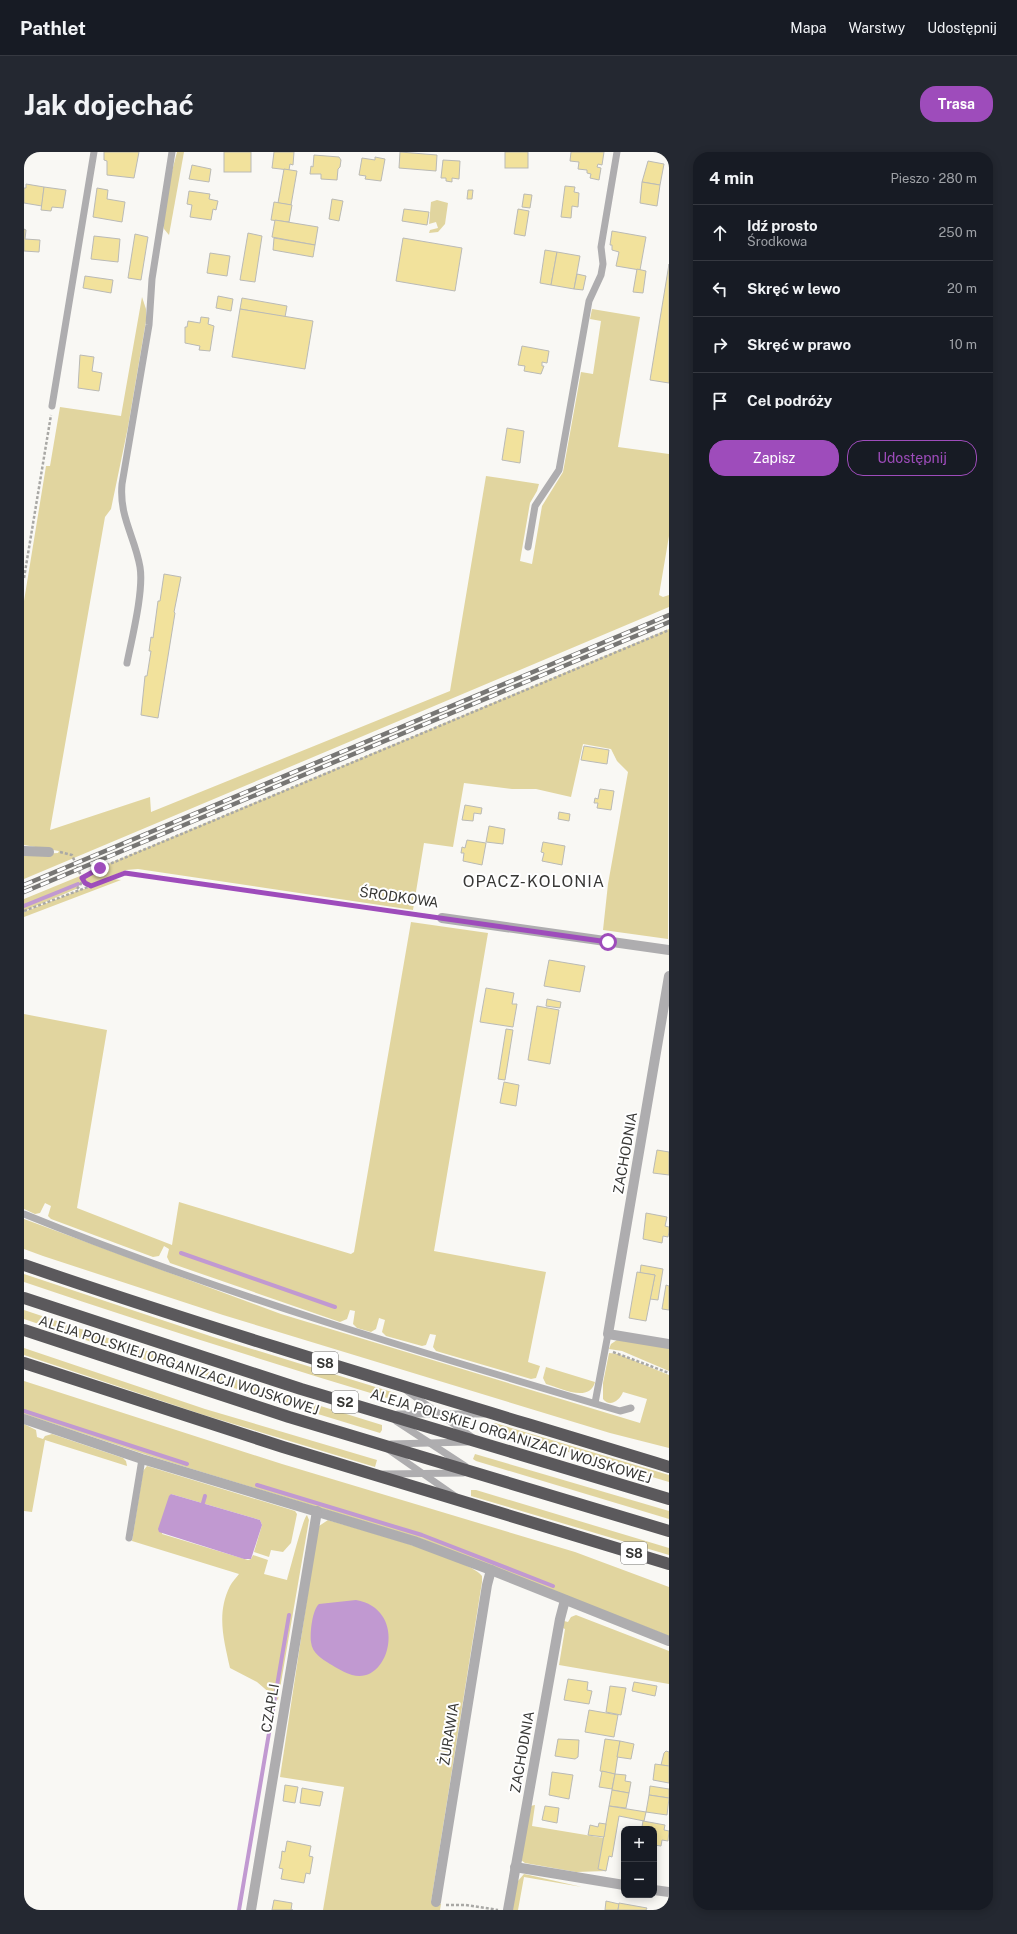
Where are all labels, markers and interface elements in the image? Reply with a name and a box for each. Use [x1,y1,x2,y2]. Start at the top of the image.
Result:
text: Pathlet [20,17,86,39]
text: Mapa [790,20,826,36]
text: Warstwy [848,20,905,36]
text: Udostępnij [927,20,997,36]
button: Trasa [920,86,993,122]
text: Jak dojechać [24,88,194,121]
text: 4 min [709,168,754,188]
text: Pieszo · 280 m [891,171,977,186]
text: Idź prosto [747,217,818,234]
icon: ahead [709,222,731,244]
text: 250 m [939,225,977,240]
text: Środkowa [747,234,807,249]
icon: left [709,278,731,300]
text: Skręć w lewo [747,280,841,297]
text: 20 m [947,281,977,296]
icon: right [709,334,731,356]
text: Skręć w prawo [747,336,851,353]
text: 10 m [949,337,977,352]
icon: arrive [709,390,731,412]
text: Cel podróży [747,392,832,409]
button: Zapisz [709,440,839,476]
button: Udostępnij [847,440,977,476]
route end [91,859,109,877]
district label: OPACZ-KOLONIA [463,872,605,891]
street label: ŚRODKOWA [358,882,440,910]
route start [599,933,617,951]
street label: ZACHODNIA [610,1111,640,1195]
street label: ALEJA POLSKIEJ ORGANIZACJI WOJSKOWEJ [37,1312,321,1418]
road number: S8 [312,1352,338,1374]
street label: ALEJA POLSKIEJ ORGANIZACJI WOJSKOWEJ [368,1385,654,1487]
road number: S2 [332,1391,358,1413]
road number: S8 [621,1542,647,1564]
street label: CZAPLI [258,1682,282,1734]
street label: ŻURAWIA [434,1701,462,1767]
street label: ZACHODNIA [507,1710,537,1794]
map controls [621,1826,657,1898]
button: + [621,1826,657,1862]
button: − [621,1862,657,1898]

